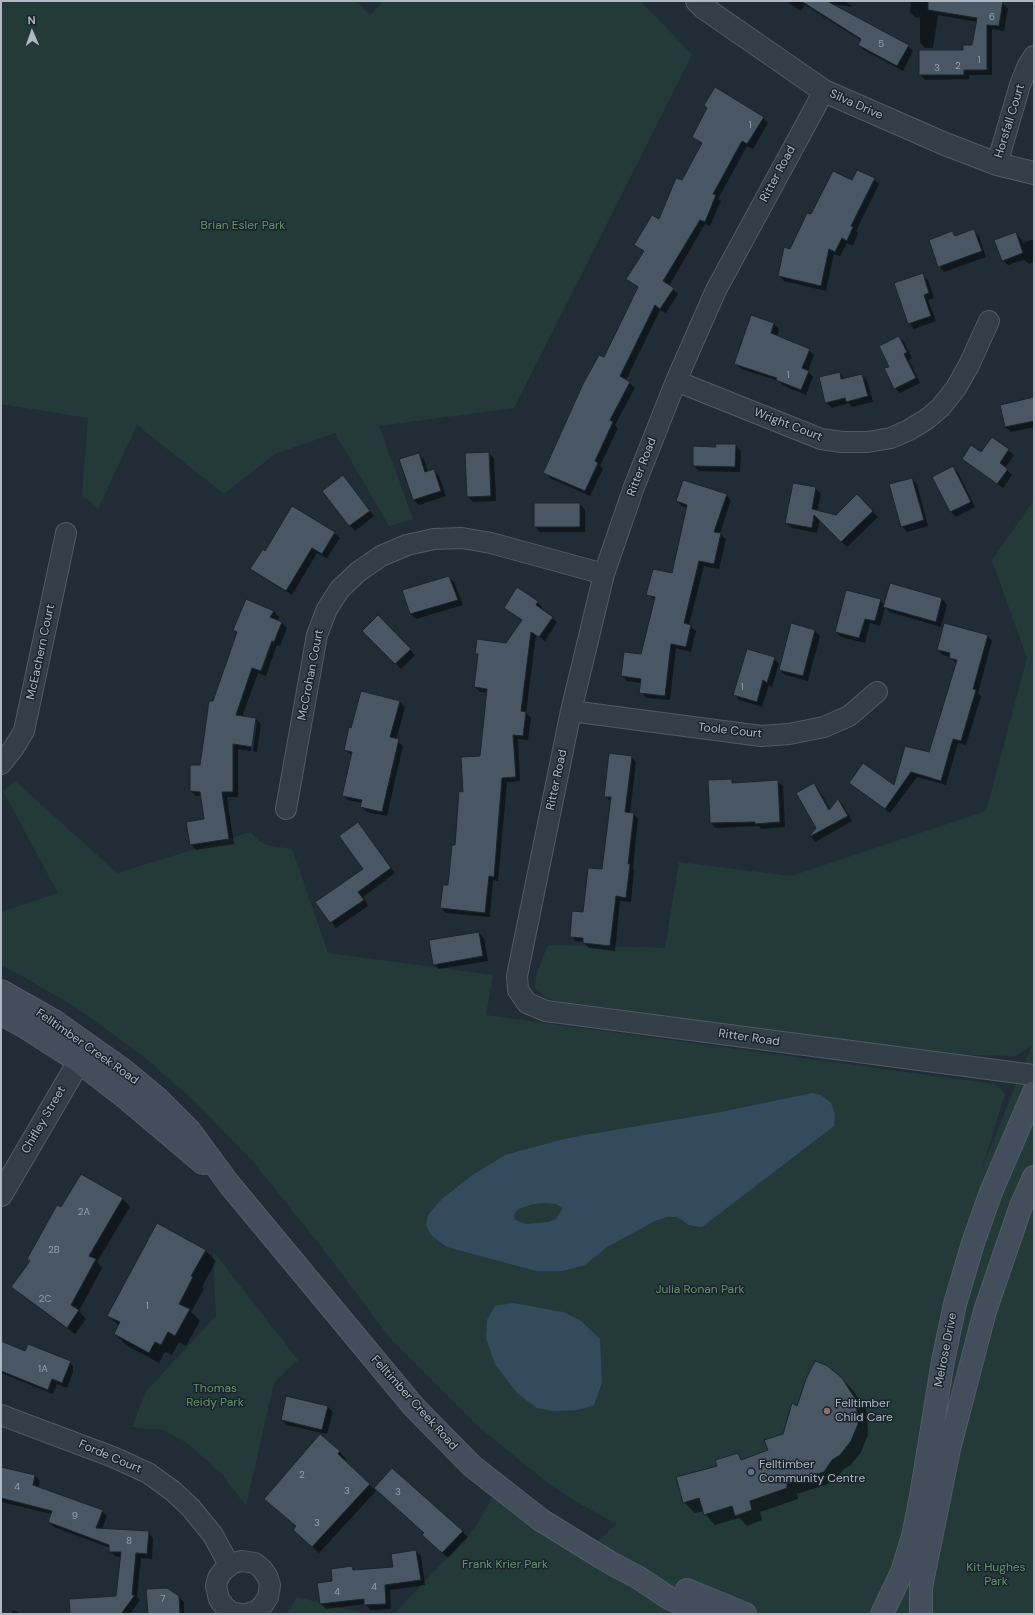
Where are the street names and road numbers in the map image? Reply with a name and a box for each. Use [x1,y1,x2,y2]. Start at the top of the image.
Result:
street label: Horsfall Court [992,82,1028,160]
street label: Silva Drive [827,87,885,123]
street label: Ritter Road [757,143,799,205]
street label: Wright Court [752,405,824,445]
street label: Ritter Road [624,436,660,498]
street label: McEachern Court [24,603,58,701]
street label: McCrohan Court [295,628,327,722]
street label: Toole Court [697,720,763,742]
street label: Ritter Road [544,748,570,812]
street label: Felltimber Creek Road [33,1006,141,1088]
street label: Ritter Road [717,1027,781,1049]
street label: Chifley Street [19,1084,69,1156]
street label: Melrose Drive [932,1312,960,1388]
street label: Felltimber Creek Road [368,1353,460,1453]
street label: Forde Court [76,1437,144,1477]

